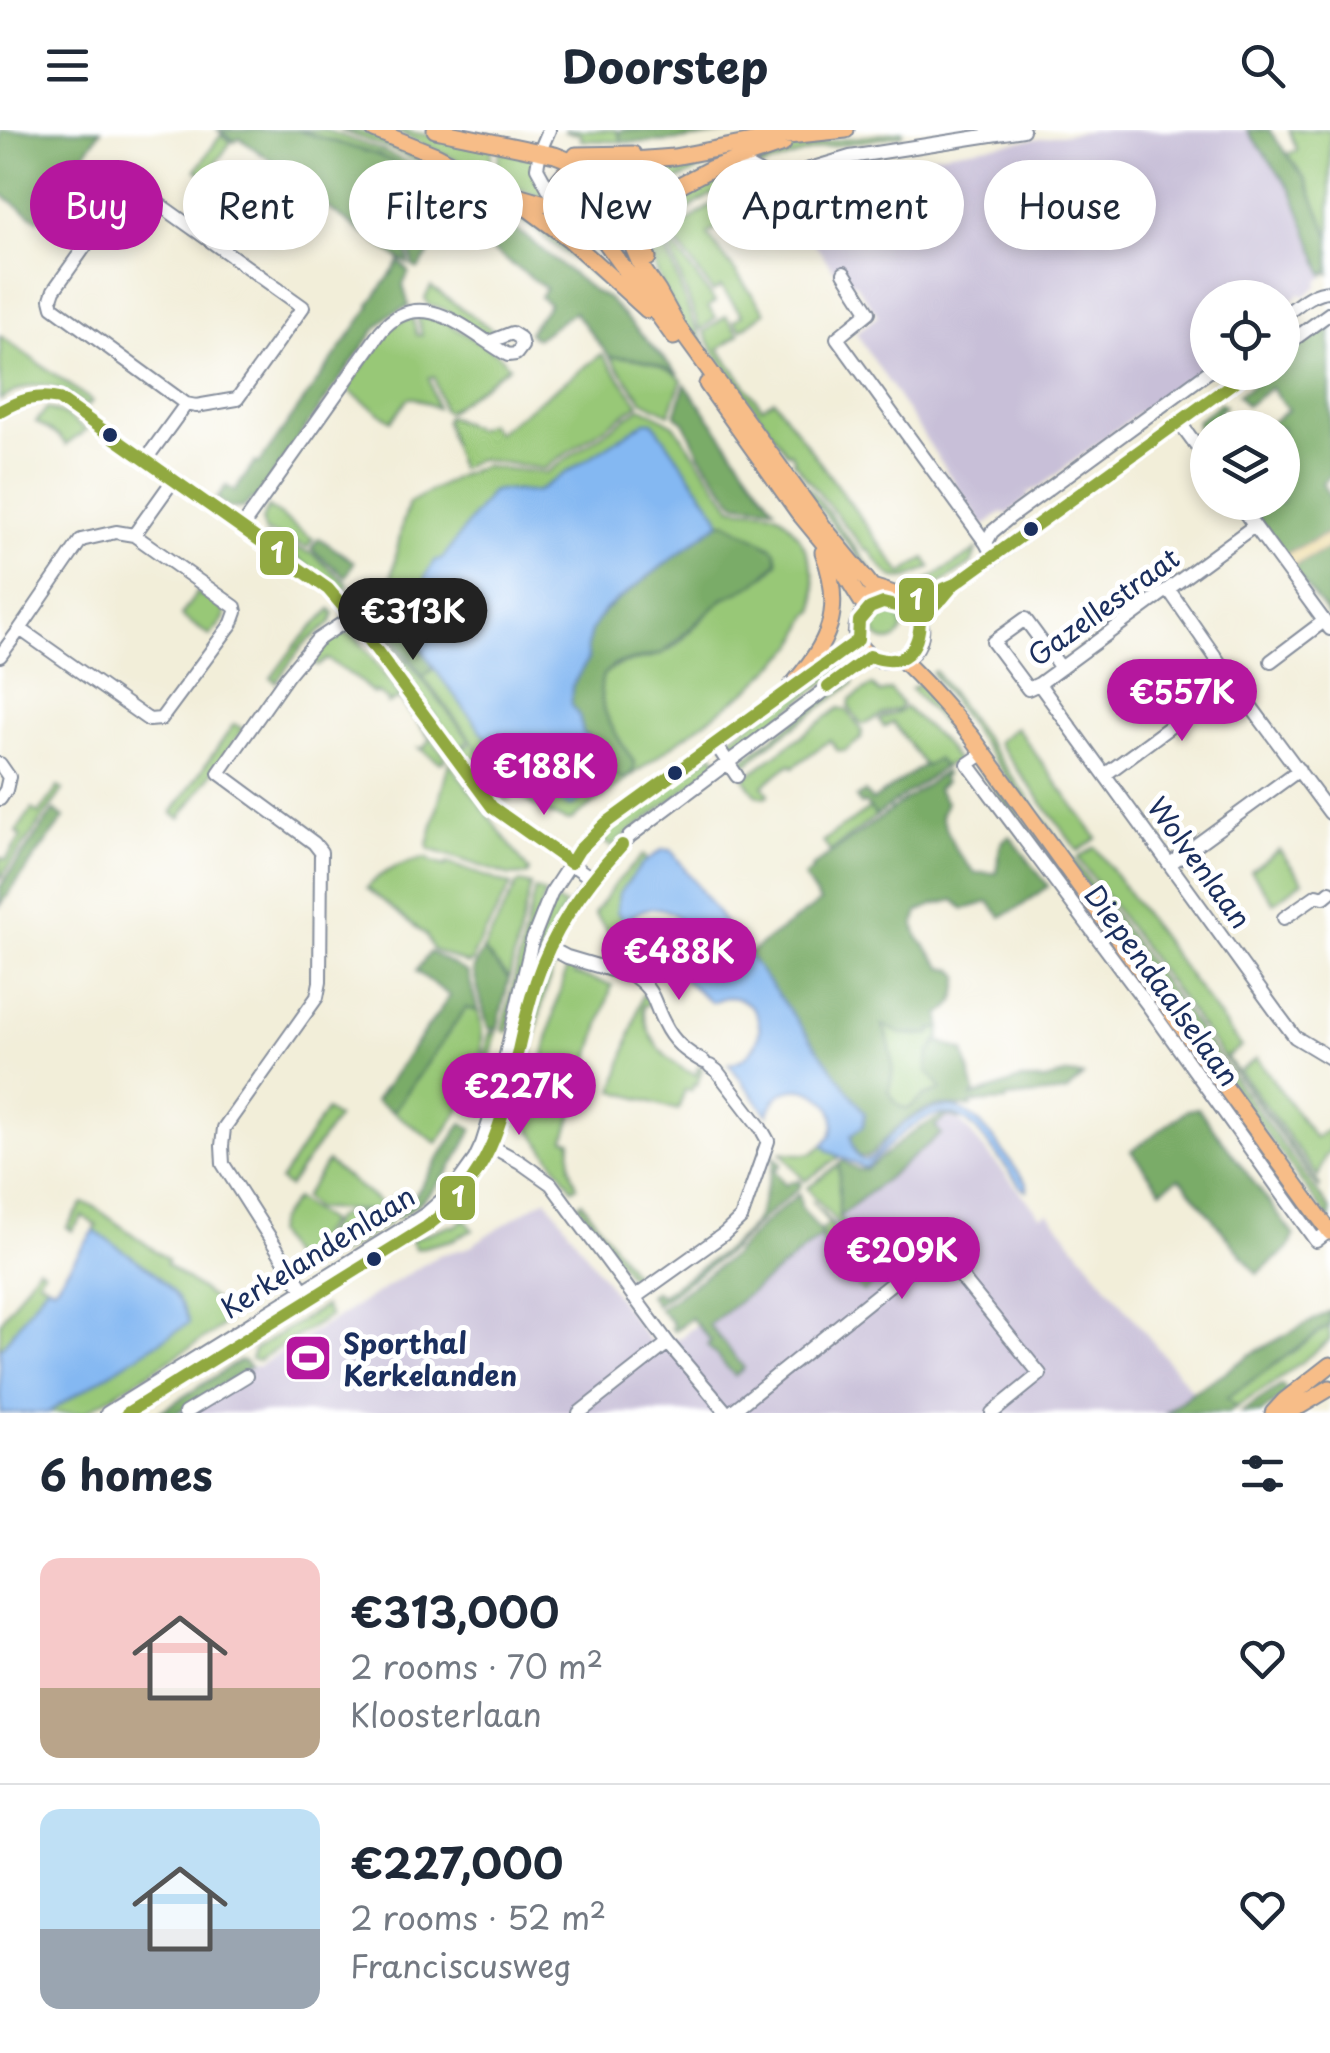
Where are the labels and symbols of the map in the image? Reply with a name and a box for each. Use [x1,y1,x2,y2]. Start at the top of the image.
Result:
unlabelled marker [100,425,120,445]
unlabelled marker [1021,519,1041,539]
line badge: 1 [258,529,296,577]
text: 1 [270,530,284,573]
street label: Gazellestraat [1018,536,1188,676]
line badge: 1 [897,576,936,624]
text: 1 [909,577,923,620]
pin: €313K [343,578,483,663]
pin: €557K [1112,659,1252,744]
pin: €188K [474,733,614,818]
unlabelled marker [665,763,685,783]
street label: Wolvenlaan [1137,787,1263,937]
street label: Diependaalselaan [1075,875,1251,1095]
pin: €488K [609,918,749,1003]
pin: €227K [449,1053,589,1138]
street label: Kerkelandenlaan [211,1174,423,1328]
line badge: 1 [438,1174,477,1222]
text: 1 [451,1174,465,1217]
pin: €209K [832,1217,972,1302]
unlabelled marker [364,1249,384,1269]
place label: Sporthal Kerkelanden [343,1321,517,1396]
sports icon: Sporthal Kerkelanden [282,1332,334,1384]

